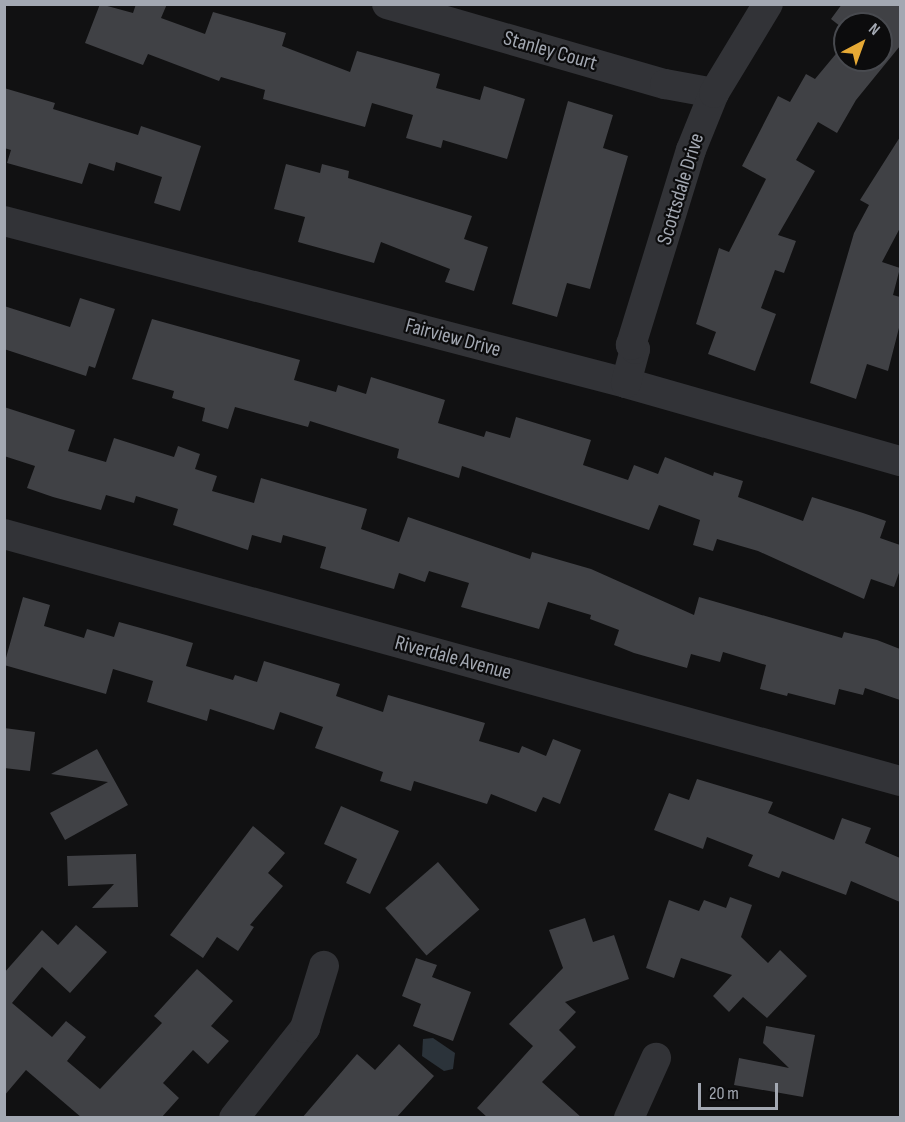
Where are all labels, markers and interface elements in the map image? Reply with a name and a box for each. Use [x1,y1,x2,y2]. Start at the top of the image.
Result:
north arrow [833,12,893,72]
text: N [864,20,883,40]
street label: Stanley Court [500,26,600,76]
street label: Scottsdale Drive [652,130,710,248]
street label: Fairview Drive [402,313,504,363]
street label: Riverdale Avenue [392,630,514,686]
scale bar [701,1071,780,1109]
text: 20 m [709,1083,739,1104]

